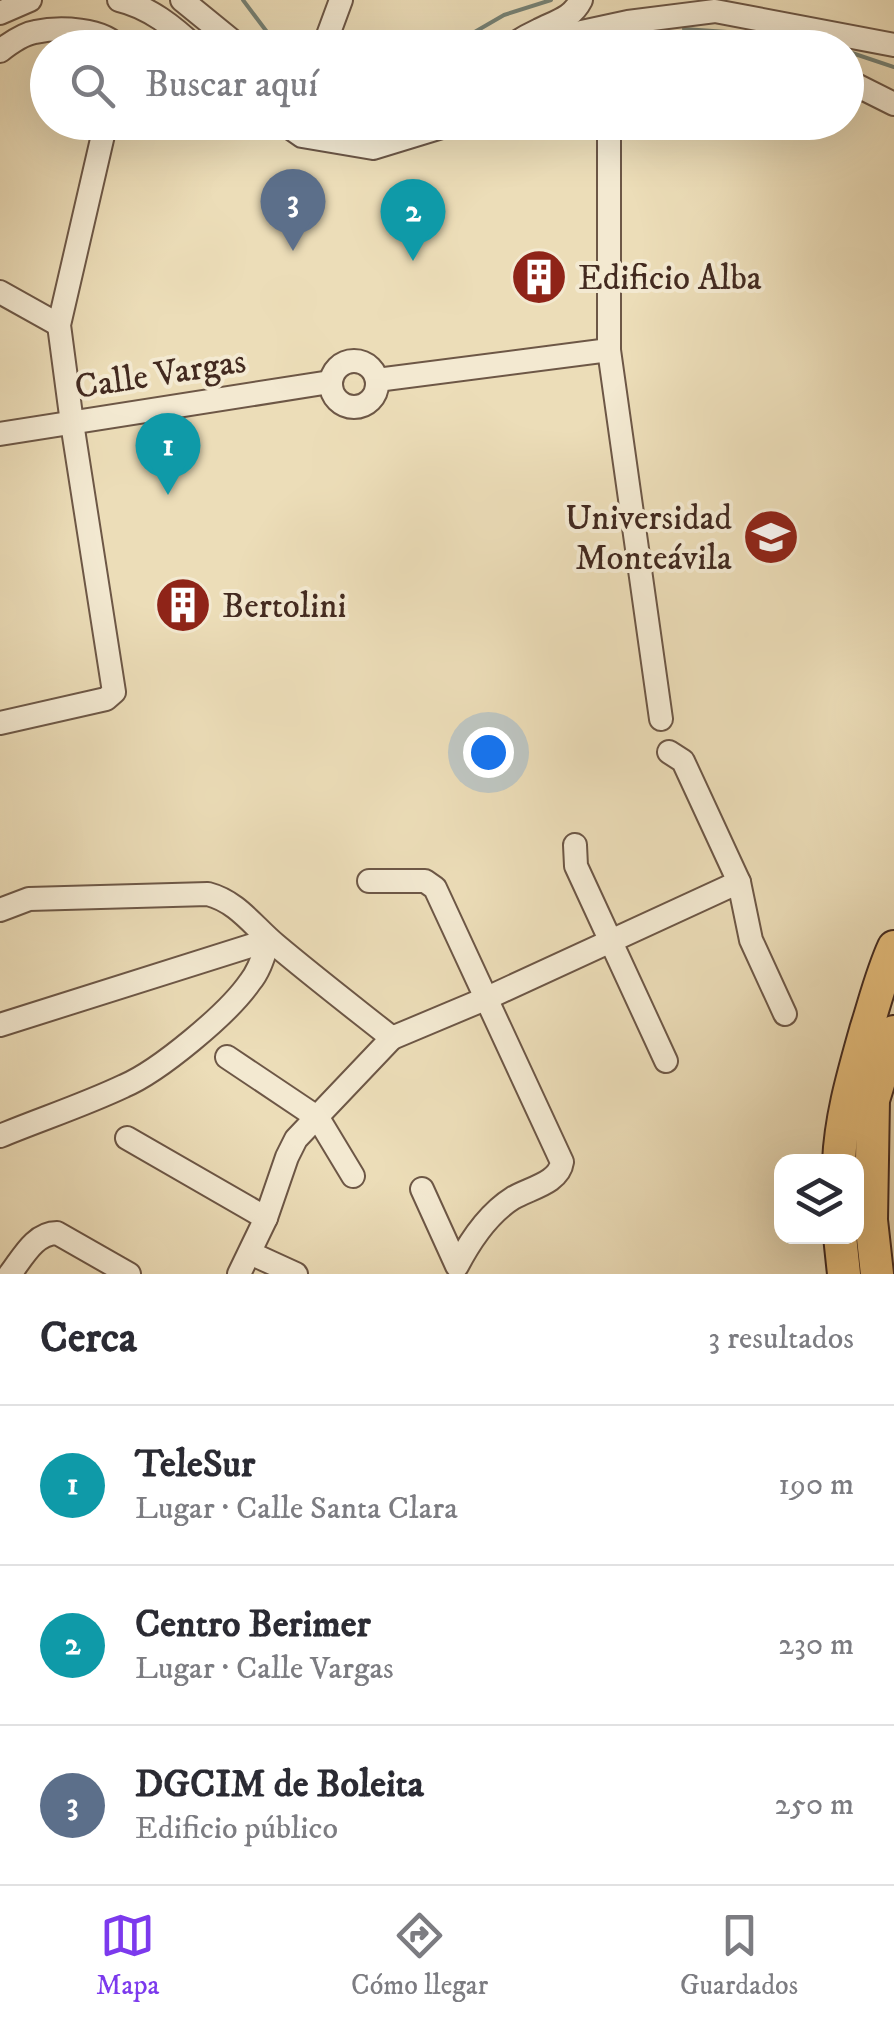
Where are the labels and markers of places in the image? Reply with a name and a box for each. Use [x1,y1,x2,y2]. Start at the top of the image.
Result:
pin: 3 [260,168,326,251]
pin: 2 [380,178,446,261]
building icon: Edificio Alba [509,247,569,307]
place label: Edificio Alba [578,257,762,301]
pin: 1 [136,412,200,495]
place label: Universidad Monteávila [565,497,733,581]
school or university icon: Universidad Monteávila [741,507,801,567]
building icon: Bertolini [153,575,213,635]
place label: Bertolini [222,585,347,629]

